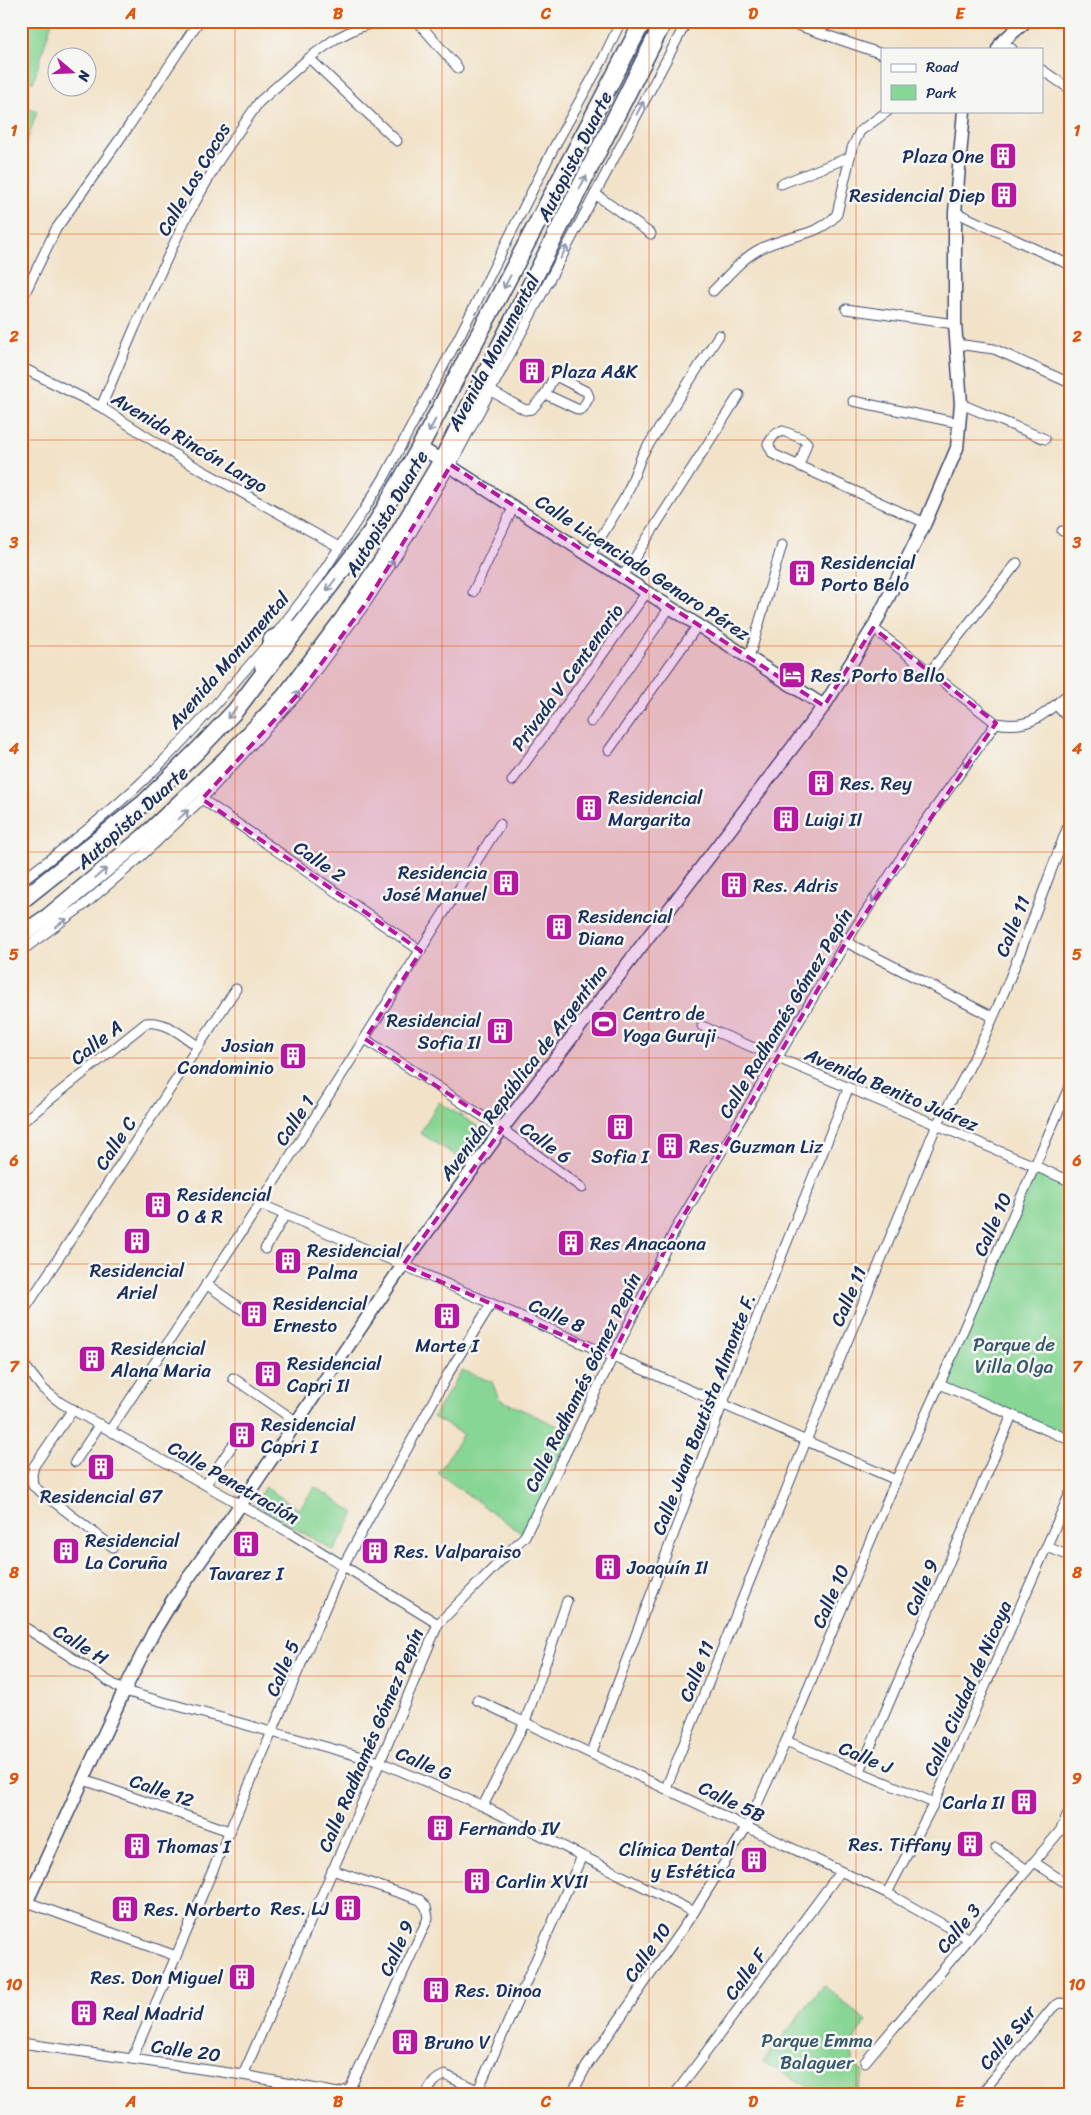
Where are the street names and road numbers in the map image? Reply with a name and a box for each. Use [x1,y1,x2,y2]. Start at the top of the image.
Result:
street label: Autopista Duarte [527,85,622,228]
street label: Calle Los Cocos [147,116,240,242]
street label: Avenida Monumental [438,267,549,438]
street label: Avenida Rincón Largo [104,382,275,503]
street label: Autopista Duarte [335,443,437,584]
street label: Calle Licenciado Genaro Pérez [529,485,758,650]
street label: Avenida Monumental [158,583,298,738]
street label: Privada V Centenario [502,596,633,758]
street label: Autopista Duarte [68,757,197,878]
street label: Calle 2 [287,831,353,892]
street label: Calle 11 [985,891,1040,962]
street label: Calle Radhamés Gómez Pepín [709,902,862,1125]
street label: Avenida República de Argentina [430,956,616,1189]
street label: Calle A [63,1011,130,1074]
street label: Avenida Benito Juárez [799,1038,985,1141]
street label: Calle 1 [266,1088,323,1152]
street label: Calle C [86,1110,145,1177]
street label: Calle 6 [513,1112,579,1173]
street label: Calle 10 [964,1187,1021,1262]
street label: Calle 11 [821,1261,876,1332]
street label: Calle Radhamés Gómez Pepín [515,1267,650,1498]
street label: Calle 8 [523,1289,591,1343]
street label: Calle Juan Bautista Almonte F. [642,1289,765,1540]
street label: Calle Penetración [162,1431,306,1534]
street label: Calle 9 [895,1554,948,1621]
street label: Calle 10 [802,1559,859,1634]
street label: Calle Ciudad de Nicoya [914,1594,1021,1782]
street label: Calle H [46,1614,116,1675]
street label: Calle Radhamés Gómez Pepín [308,1623,433,1857]
street label: Calle 5 [256,1634,309,1702]
street label: Calle 11 [669,1636,724,1707]
street label: Calle J [834,1731,899,1784]
street label: Calle G [390,1737,457,1790]
street label: Calle 12 [125,1764,198,1817]
street label: Calle 5B [693,1771,771,1832]
street label: Calle 3 [927,1895,990,1961]
street label: Calle 9 [369,1915,423,1982]
street label: Calle 10 [615,1915,680,1989]
street label: Calle F [715,1940,777,2007]
street label: Calle Sur [970,1996,1045,2077]
street label: Calle 20 [149,2029,223,2072]

